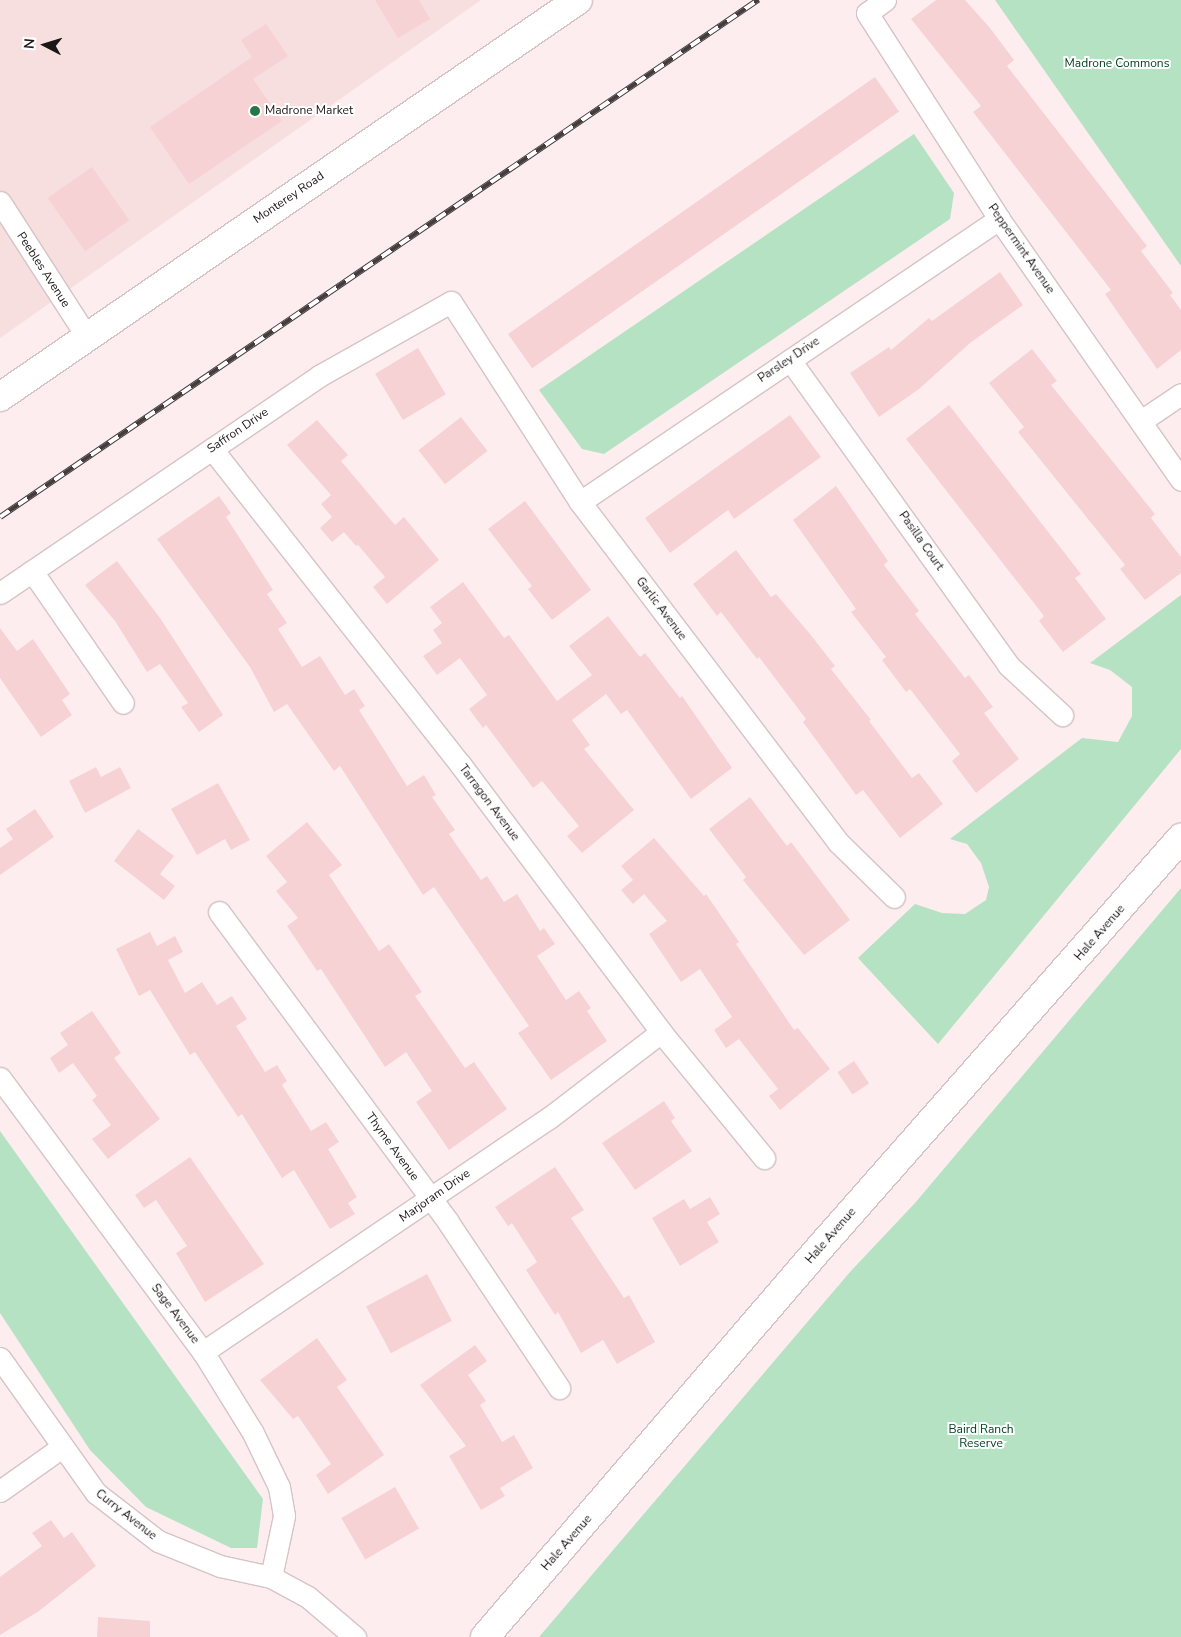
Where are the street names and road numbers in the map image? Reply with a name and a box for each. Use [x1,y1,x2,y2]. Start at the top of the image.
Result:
street label: Monterey Road [251,169,327,227]
street label: Peppermint Avenue [985,201,1057,297]
street label: Peebles Avenue [13,230,73,310]
street label: Parsley Drive [755,334,823,386]
street label: Saffron Drive [205,405,271,457]
street label: Pasilla Court [895,509,947,573]
street label: Garlic Avenue [633,575,689,643]
street label: Tarragon Avenue [456,762,522,844]
street label: Hale Avenue [1072,902,1128,964]
street label: Thyme Avenue [362,1110,422,1184]
street label: Marjoram Drive [397,1166,473,1226]
street label: Hale Avenue [803,1205,859,1267]
street label: Sage Avenue [148,1281,202,1347]
street label: Curry Avenue [93,1487,159,1543]
street label: Hale Avenue [539,1512,595,1574]

